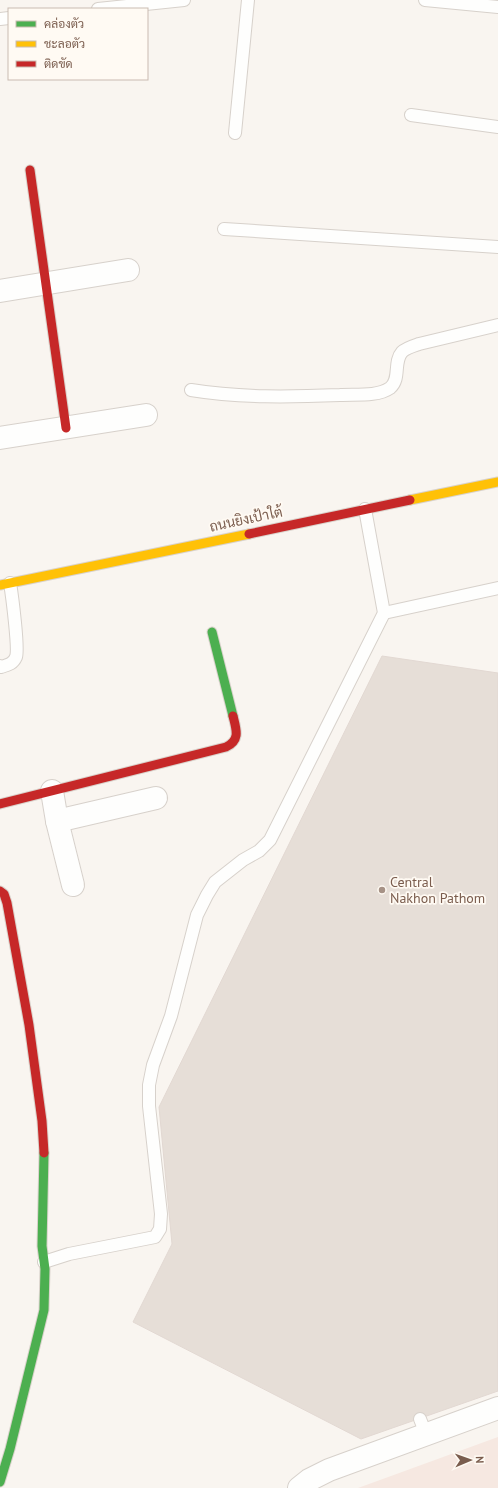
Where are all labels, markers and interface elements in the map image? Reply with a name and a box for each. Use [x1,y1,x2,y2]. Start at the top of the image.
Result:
legend [8,8,148,80]
text: คล่องตัว [44,16,84,31]
text: ชะลอตัว [44,36,85,51]
text: ติดขัด [44,56,73,71]
street label: ถนนยิงเป้าใต้ [208,502,285,536]
place label: Central Nakhon Pathom [390,873,485,907]
marker: Central Nakhon Pathom [377,885,387,895]
north arrow [450,1440,490,1480]
text: N [473,1456,487,1464]

